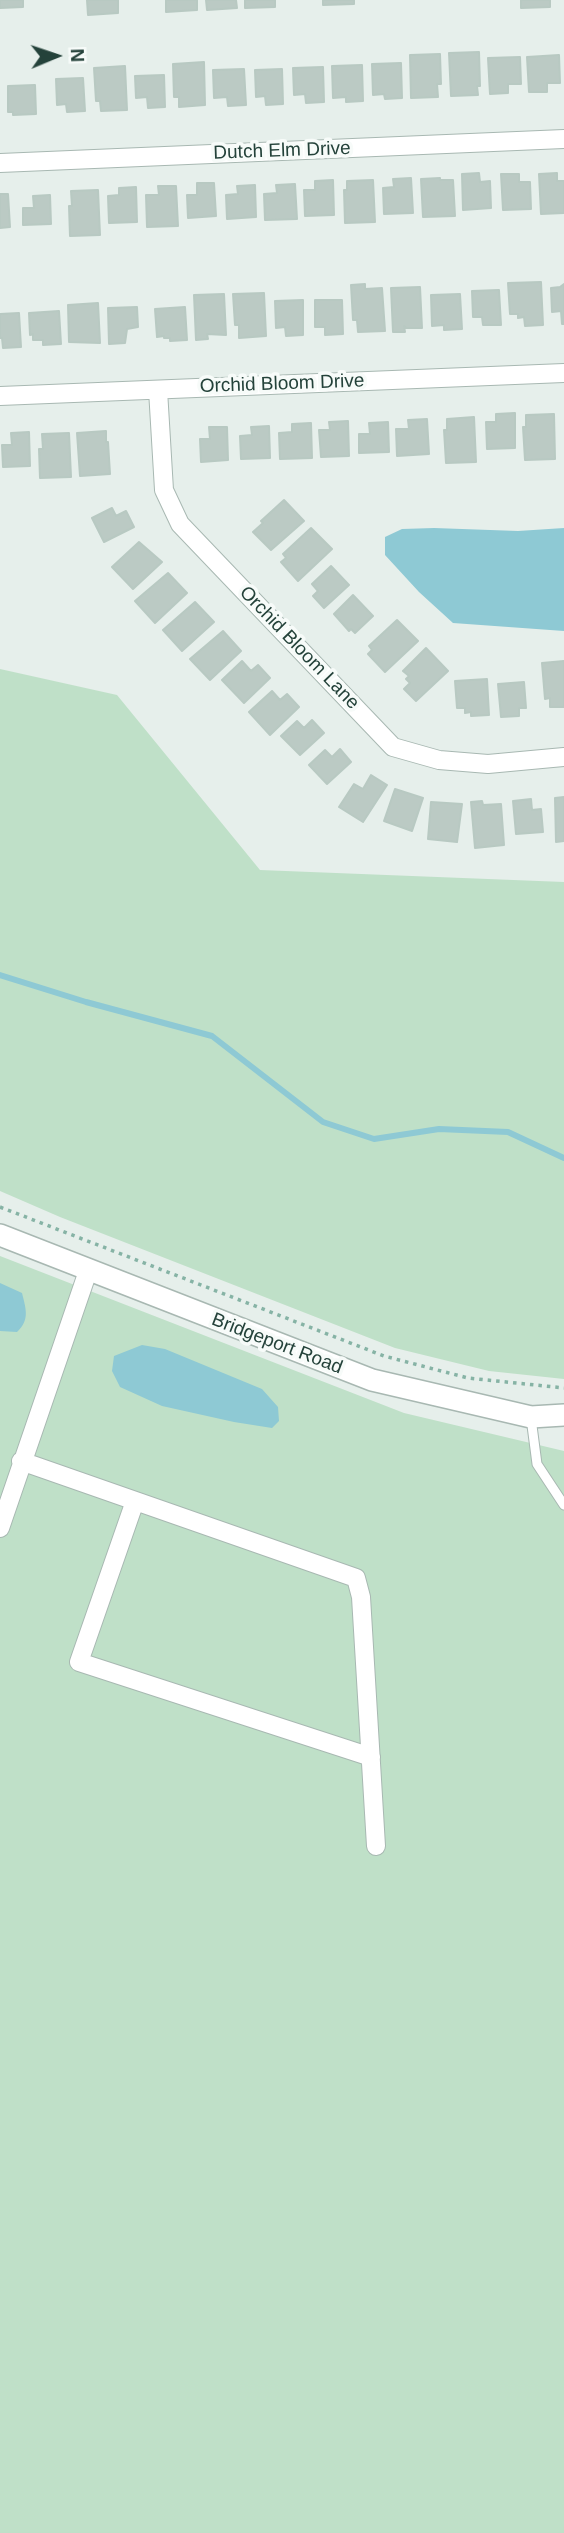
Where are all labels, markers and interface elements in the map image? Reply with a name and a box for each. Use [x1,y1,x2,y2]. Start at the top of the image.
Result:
north arrow [21,21,91,91]
text: N [67,48,88,62]
street label: Dutch Elm Drive [213,137,351,165]
street label: Orchid Bloom Drive [199,370,365,398]
street label: Orchid Bloom Lane [234,582,364,714]
street label: Bridgeport Road [208,1309,346,1379]

